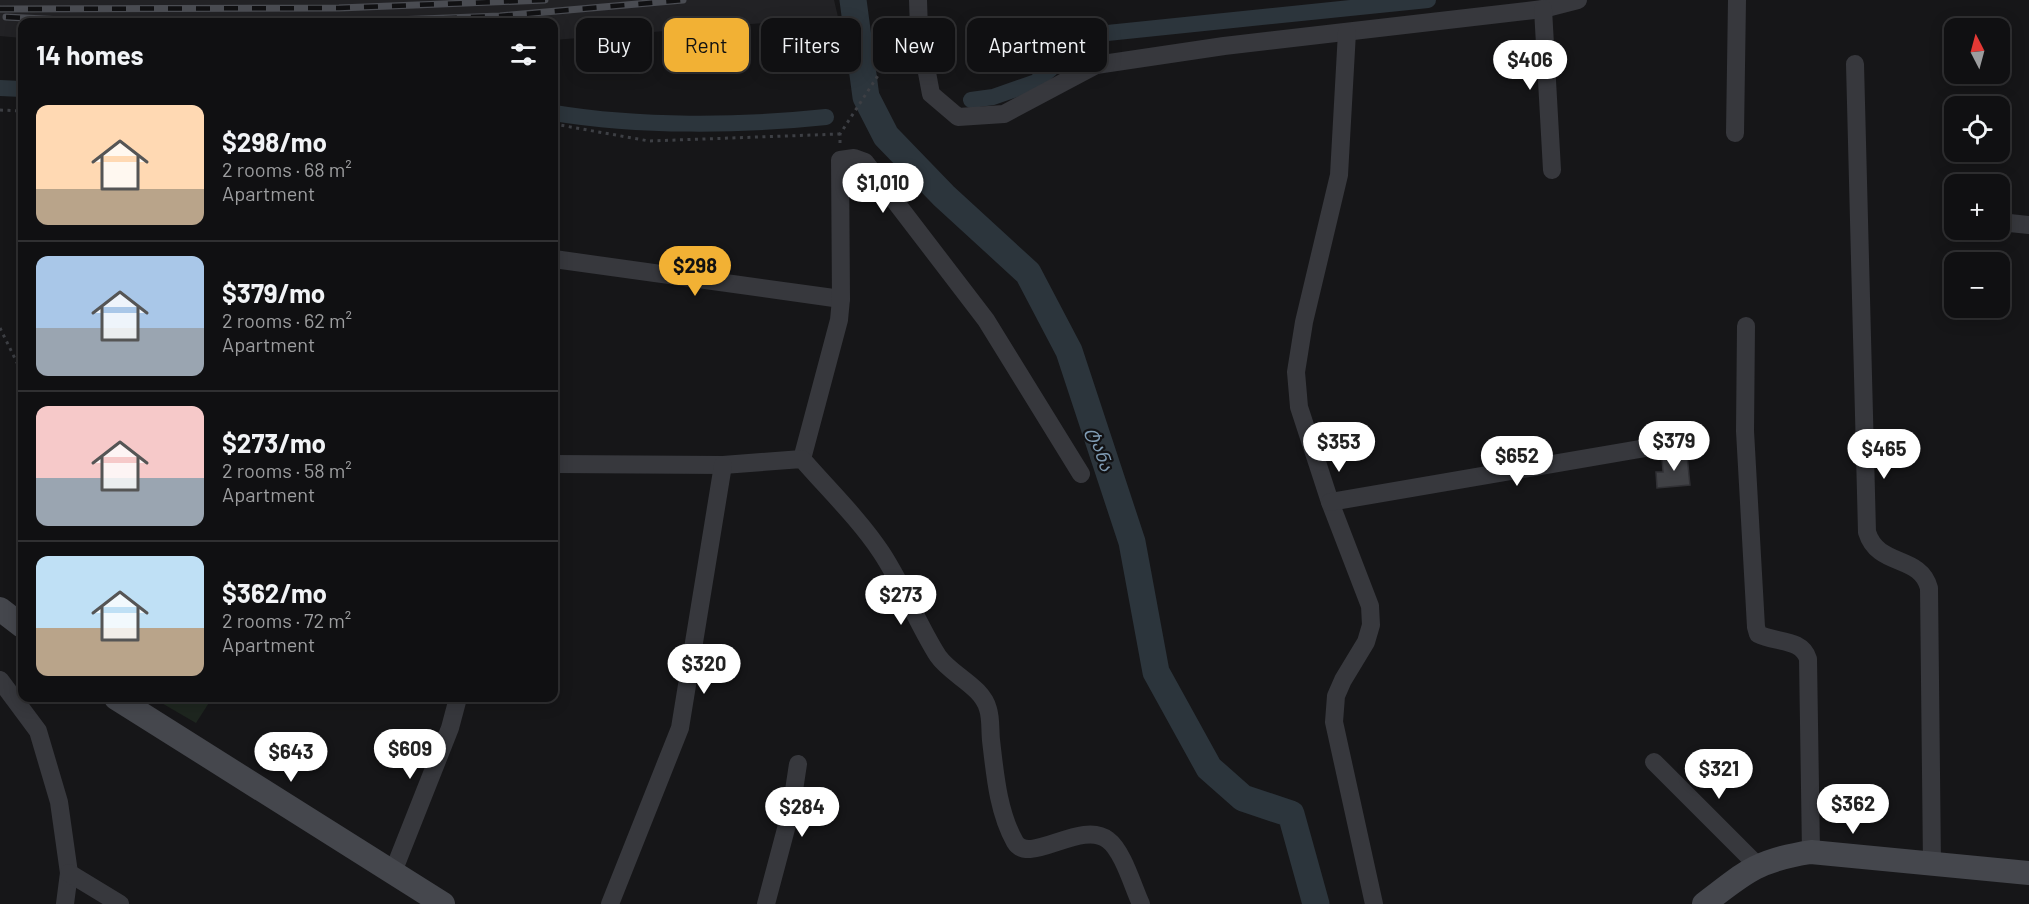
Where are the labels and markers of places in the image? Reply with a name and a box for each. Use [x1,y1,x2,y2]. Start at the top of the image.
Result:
pin: $406 [1494,40,1566,91]
pin: $1,010 [834,163,932,214]
pin: $298 [659,246,731,297]
pin: $379 [1638,421,1710,472]
pin: $353 [1303,422,1375,473]
pin: $465 [1848,429,1920,480]
pin: $652 [1481,436,1553,487]
pin: $273 [865,575,937,626]
pin: $320 [668,644,740,695]
pin: $609 [374,729,446,780]
pin: $643 [255,732,327,783]
pin: $321 [1683,749,1755,800]
pin: $362 [1817,784,1889,835]
pin: $284 [766,787,838,838]

